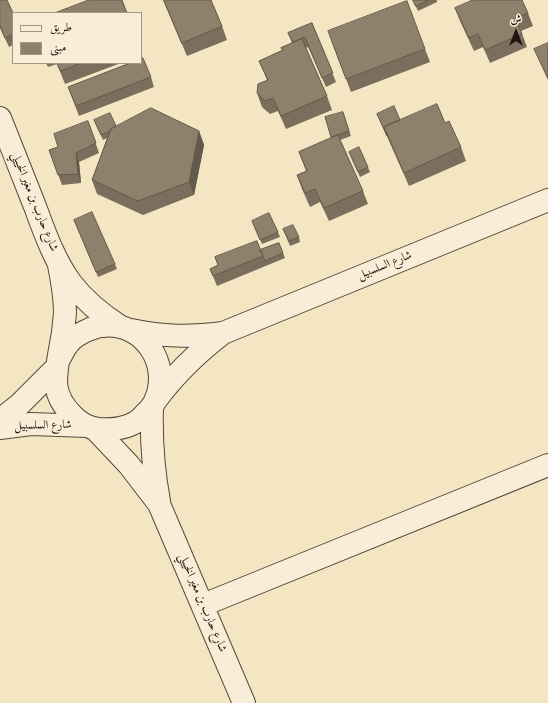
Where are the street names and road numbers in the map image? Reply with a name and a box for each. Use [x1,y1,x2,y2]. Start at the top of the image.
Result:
street label: شارع حارب بن مغير الخييلي [8,150,60,254]
street label: شارع السلسبيل [356,249,414,283]
street label: شارع السلسبيل [14,418,72,434]
street label: شارع حارب بن مغير الخييلي [175,551,229,655]

